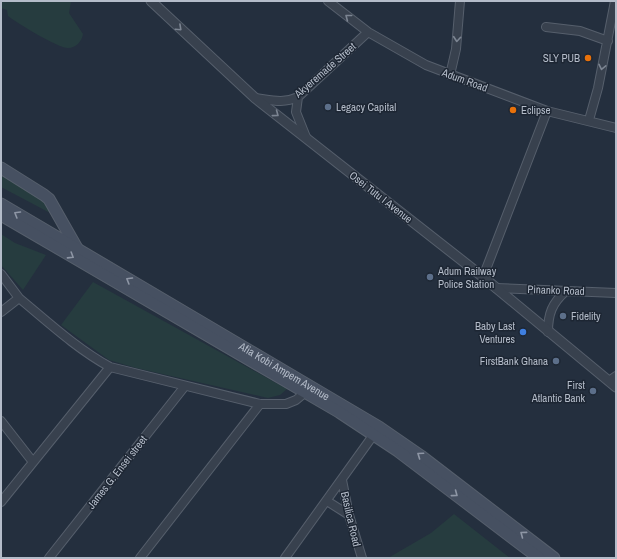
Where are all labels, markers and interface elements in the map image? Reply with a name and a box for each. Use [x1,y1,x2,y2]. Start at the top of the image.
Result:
one-way arrow [346,14,353,21]
one-way arrow [174,23,182,30]
one-way arrow [452,35,461,42]
street label: Akyeremade Street [291,39,359,101]
place label: SLY PUB [543,51,580,65]
marker: SLY PUB [583,53,593,63]
one-way arrow [599,64,607,70]
street label: Adum Road [439,65,490,95]
place label: Legacy Capital [336,100,396,114]
marker: Legacy Capital [323,102,333,112]
place label: Eclipse [521,103,551,117]
marker: Eclipse [508,105,518,115]
one-way arrow [272,109,279,116]
street label: Osei Tutu I Avenue [347,168,415,226]
one-way arrow [14,211,21,218]
one-way arrow [67,251,74,258]
place label: Adum Railway Police Station [437,264,497,291]
marker: Adum Railway Police Station [425,272,435,282]
one-way arrow [126,277,133,284]
street label: Pinanko Road [527,282,585,298]
place label: Fidelity [571,309,601,323]
marker: Fidelity [558,311,568,321]
place label: Baby Last Ventures [475,319,515,346]
marker: Baby Last Ventures [518,327,528,337]
street label: Afia Kobi Ampem Avenue [236,338,332,403]
place label: FirstBank Ghana [480,354,548,368]
marker: FirstBank Ghana [551,356,561,366]
place label: First Atlantic Bank [531,378,585,405]
marker: First Atlantic Bank [588,386,598,396]
street label: James G. Ensei street [84,432,150,511]
one-way arrow [417,452,424,460]
one-way arrow [450,489,457,496]
street label: Basilica Road [338,490,364,548]
one-way arrow [521,532,528,539]

